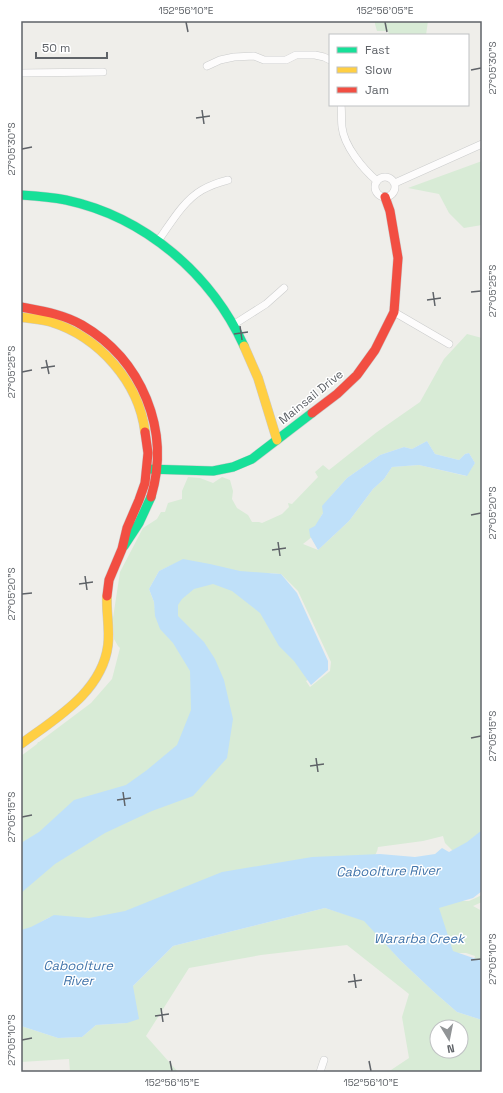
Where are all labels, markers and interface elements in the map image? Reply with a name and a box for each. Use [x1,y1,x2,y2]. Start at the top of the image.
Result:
text: 152°56'10"E [158,4,214,17]
text: 152°56'05"E [357,4,414,17]
scale bar [36,34,107,60]
legend [329,34,469,106]
text: 50 m [42,40,70,56]
text: 27°05'30"S [486,41,499,95]
text: Fast [365,42,390,58]
text: Slow [365,62,392,78]
text: Jam [365,82,389,98]
text: 27°05'30"S [5,122,18,176]
text: 27°05'25"S [486,265,499,317]
text: 27°05'25"S [5,346,18,398]
street label: Mainsail Drive [275,366,347,428]
text: 27°05'20"S [486,486,499,540]
text: 27°05'20"S [5,567,18,621]
text: 27°05'15"S [486,711,499,761]
text: 27°05'15"S [5,792,18,842]
water label: Caboolture River [336,862,442,880]
water label: Wararba Creek [374,930,466,947]
text: 27°05'10"S [486,933,499,985]
water label: Caboolture River [43,957,114,989]
text: 27°05'10"S [5,1014,18,1066]
north arrow [429,1019,469,1059]
text: N [446,1041,456,1056]
text: 152°56'15"E [145,1076,200,1089]
text: 152°56'10"E [343,1076,399,1089]

